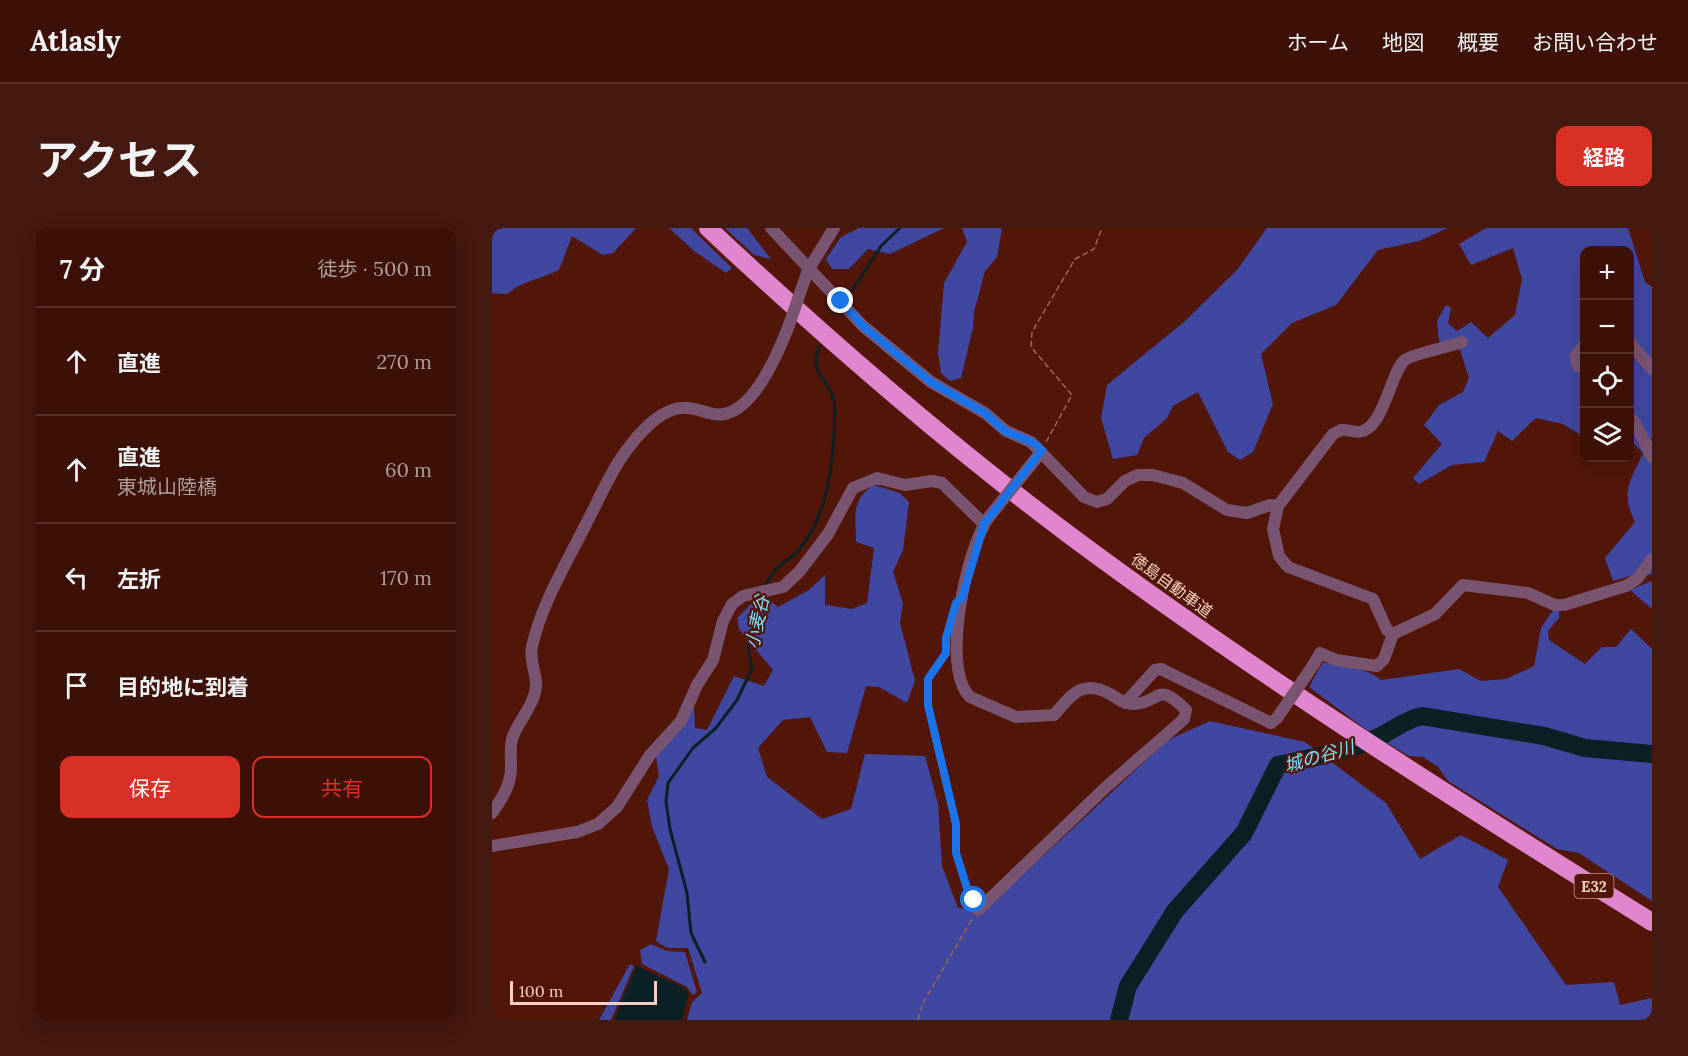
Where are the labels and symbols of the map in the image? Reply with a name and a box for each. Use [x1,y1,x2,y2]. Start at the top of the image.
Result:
route end [827,287,853,313]
street label: 徳島自動車道 [1127,549,1217,621]
water label: 小麦谷 [740,591,774,651]
water label: 城の谷川 [1281,734,1359,777]
road number: E32 [1574,874,1614,898]
route start [960,886,986,912]
scale bar [510,978,657,1006]

